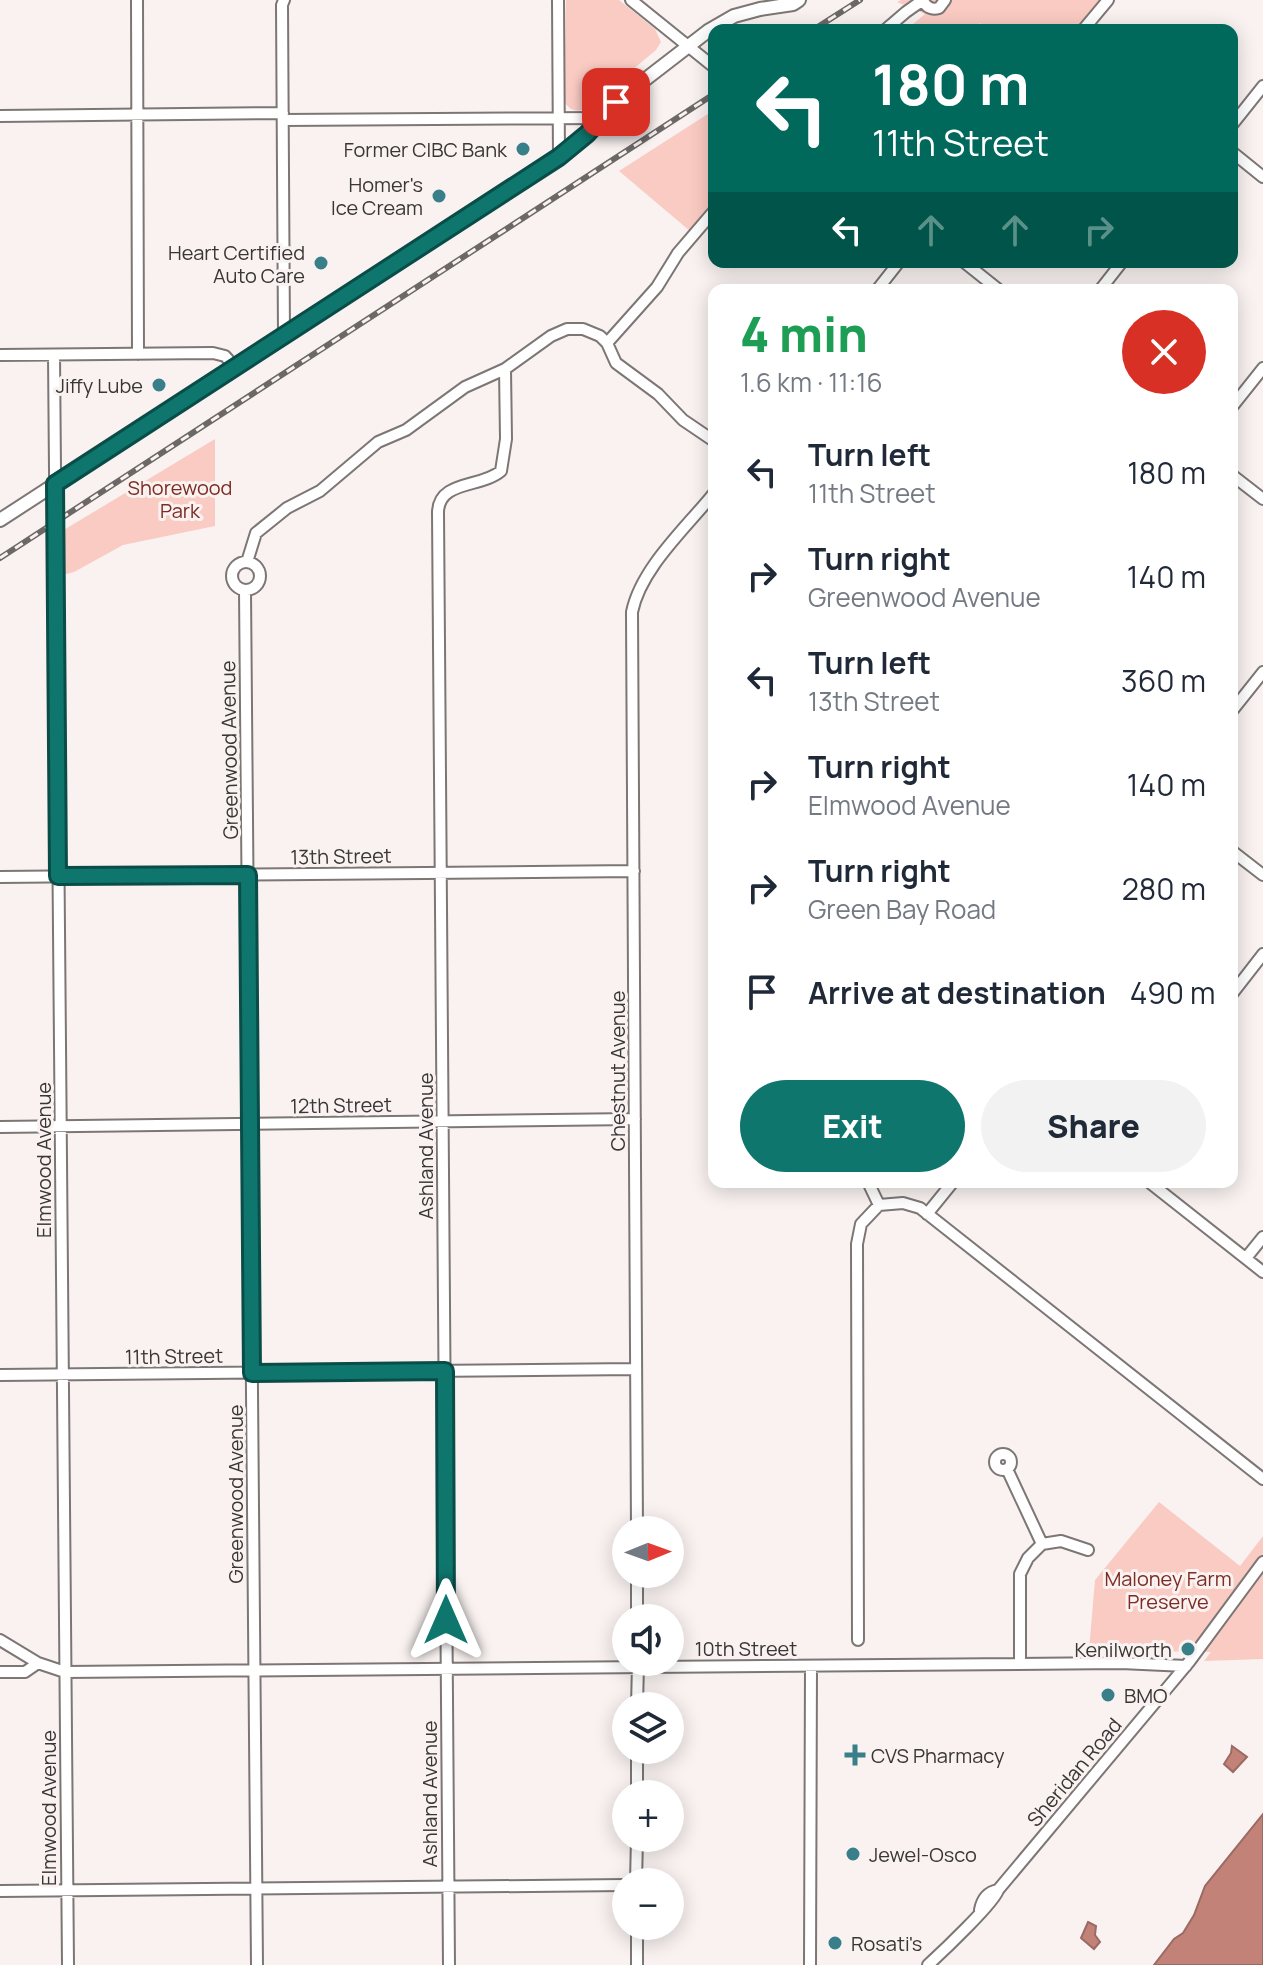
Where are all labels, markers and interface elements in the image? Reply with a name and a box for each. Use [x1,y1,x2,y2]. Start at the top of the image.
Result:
text: 180 m [872,45,1029,122]
icon: left [740,56,844,160]
pin [582,68,650,136]
icon: arrive [594,80,638,124]
text: 11th Street [872,118,1049,167]
place label: Former CIBC Bank [344,136,508,163]
marker: Former CIBC Bank [514,140,532,158]
place label: Homer's Ice Cream [331,171,423,221]
marker: Homer's Ice Cream [430,187,448,205]
icon: left [825,208,869,252]
icon: ahead [909,208,953,252]
icon: ahead [993,208,1037,252]
icon: right [1077,208,1121,252]
place label: Heart Certified Auto Care [168,239,305,289]
marker: Heart Certified Auto Care [312,254,330,272]
text: 4 min [740,301,868,366]
button: close [1122,310,1206,394]
text: 1.6 km · 11:16 [740,364,883,400]
place label: Jiffy Lube [56,372,143,399]
marker: Jiffy Lube [150,376,168,394]
text: Turn left [808,434,931,475]
icon: left [740,450,784,494]
text: 180 m [1127,452,1206,493]
park label: Shorewood Park [128,474,232,524]
text: 11th Street [808,475,936,511]
text: Turn right [808,538,951,579]
icon: right [740,554,784,598]
text: 140 m [1127,556,1206,597]
text: Greenwood Avenue [808,579,1041,615]
text: Turn left [808,642,931,683]
icon: left [740,658,784,702]
street label: Greenwood Avenue [214,660,244,840]
text: 360 m [1121,660,1206,701]
text: 13th Street [808,683,940,719]
text: Turn right [808,746,951,787]
icon: right [740,762,784,806]
text: 140 m [1127,764,1206,805]
text: Elmwood Avenue [808,787,1011,823]
street label: 13th Street [290,842,392,870]
text: Turn right [808,850,951,891]
icon: right [740,866,784,910]
text: 280 m [1122,868,1206,909]
text: Green Bay Road [808,891,996,927]
icon: arrive [740,970,784,1014]
text: Arrive at destination [808,972,1106,1013]
text: 490 m [1130,972,1216,1013]
street label: Chestnut Avenue [604,991,631,1151]
street label: Ashland Avenue [412,1073,439,1219]
button: Exit [740,1080,965,1172]
button: Share [981,1080,1206,1172]
street label: Elmwood Avenue [30,1082,57,1238]
street label: 12th Street [290,1091,392,1119]
street label: 11th Street [125,1342,223,1370]
street label: Greenwood Avenue [222,1405,249,1584]
north arrow [612,1516,684,1588]
map controls [612,1516,684,1940]
park label: Maloney Farm Preserve [1104,1565,1232,1615]
position arrow [404,1578,488,1662]
button: sound [612,1604,684,1676]
street label: 10th Street [695,1635,797,1662]
place label: Kenilworth [1074,1636,1172,1663]
marker: Kenilworth [1179,1640,1197,1658]
place label: BMO [1124,1682,1168,1709]
marker: BMO [1099,1686,1117,1704]
button: layers [612,1692,684,1764]
street label: Sheridan Road [1021,1712,1127,1832]
street label: Ashland Avenue [416,1721,443,1867]
street label: Elmwood Avenue [35,1730,62,1886]
place label: CVS Pharmacy [871,1742,1005,1769]
marker: CVS Pharmacy [846,1746,864,1764]
button: + [612,1780,684,1852]
place label: Jewel-Osco [869,1841,977,1868]
marker: Jewel-Osco [844,1845,862,1863]
button: − [612,1868,684,1940]
place label: Rosati's [851,1930,922,1957]
marker: Rosati's [826,1934,844,1952]

